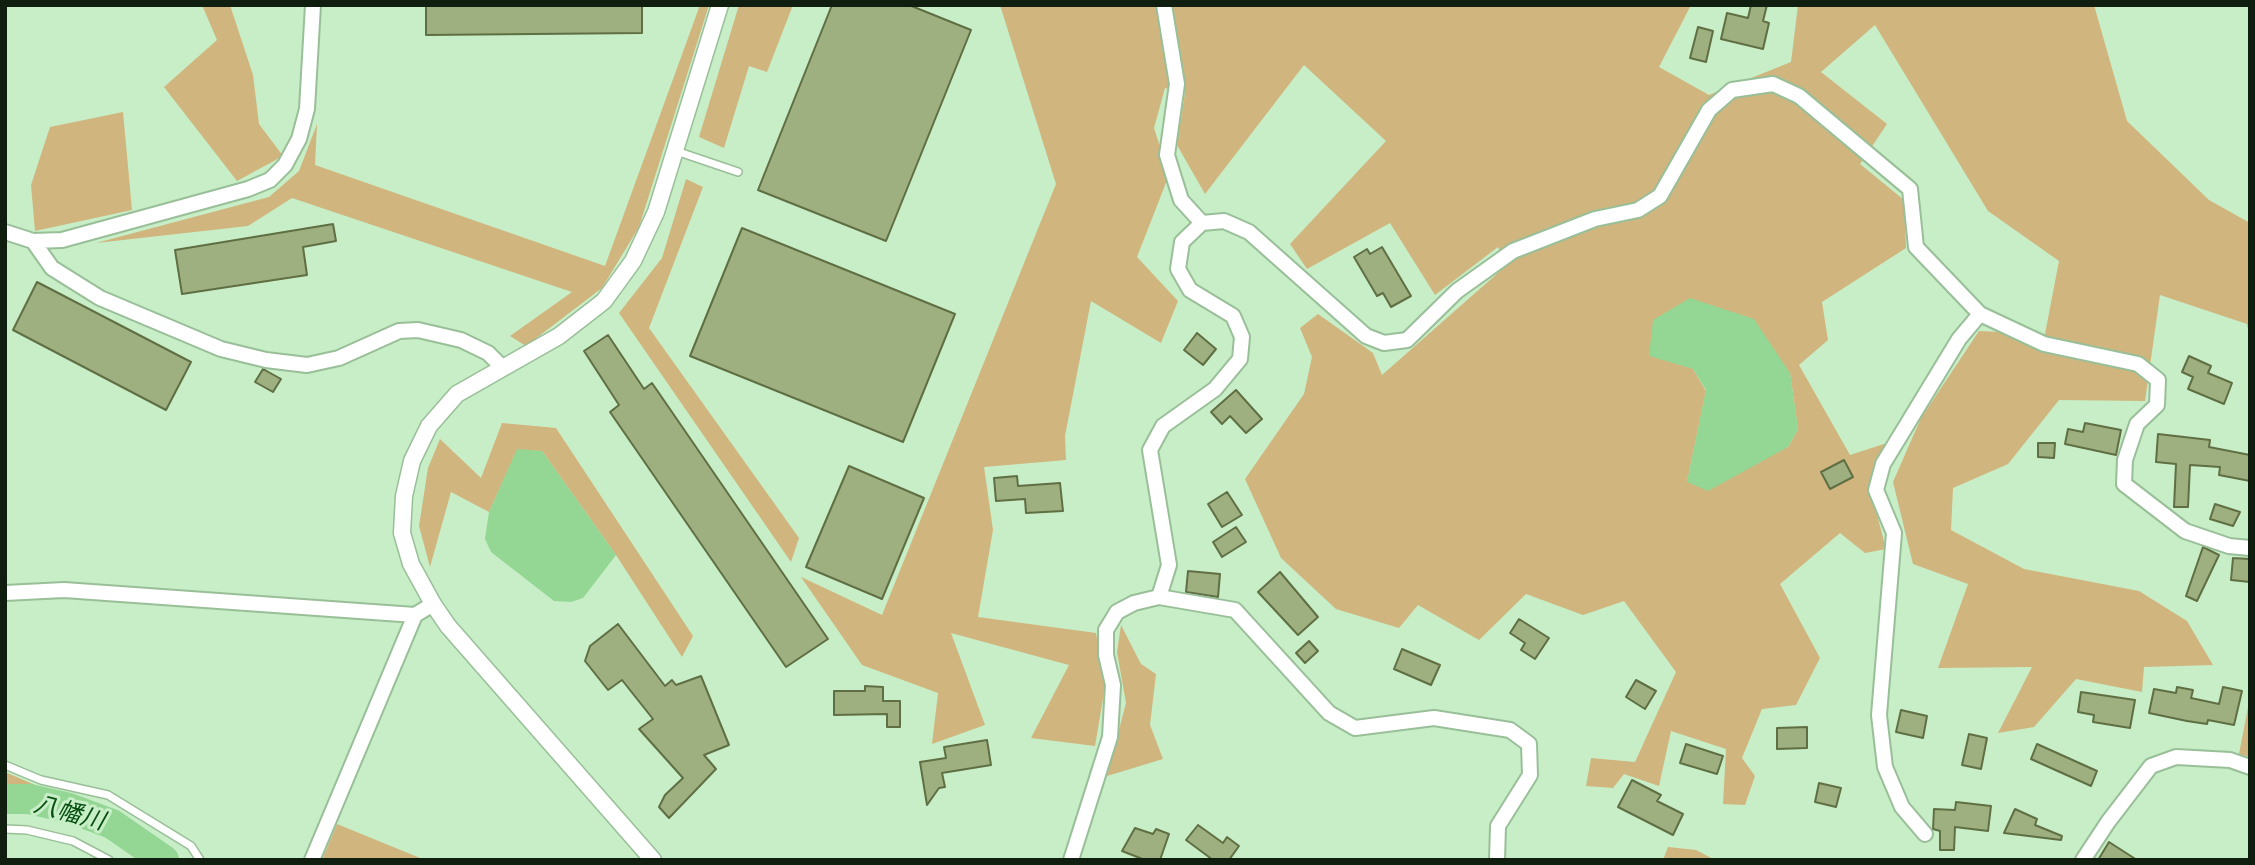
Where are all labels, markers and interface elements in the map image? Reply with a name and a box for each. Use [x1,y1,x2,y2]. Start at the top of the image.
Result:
water label: 八幡川 [30,791,108,837]

